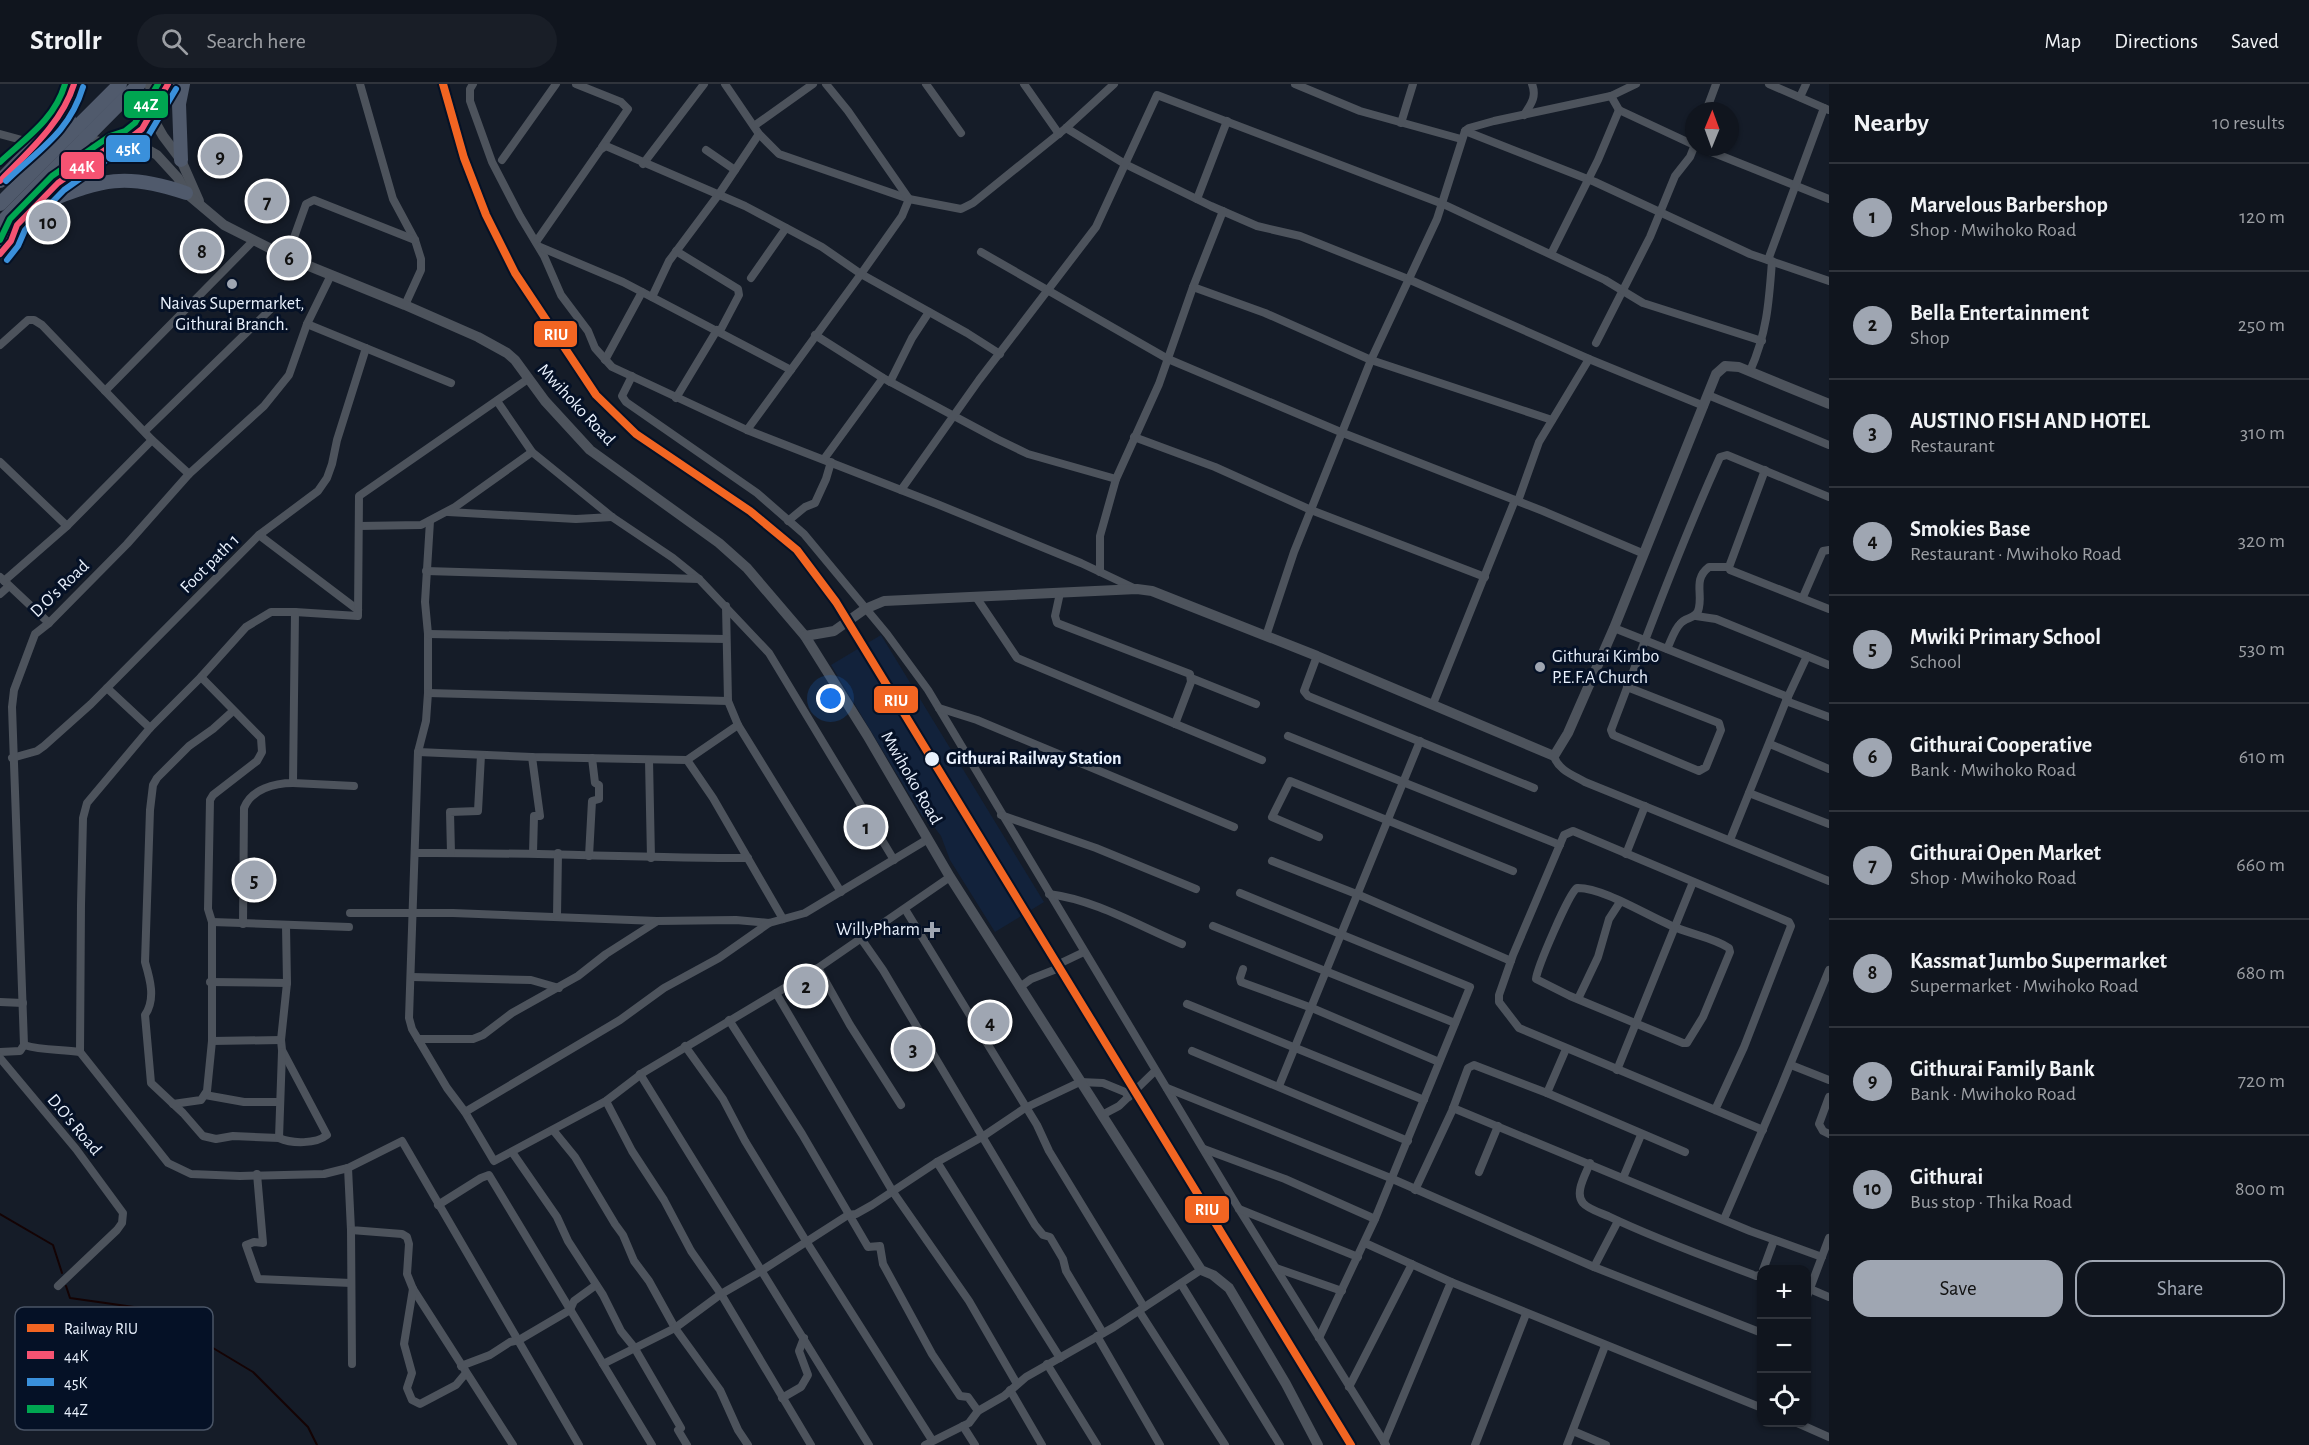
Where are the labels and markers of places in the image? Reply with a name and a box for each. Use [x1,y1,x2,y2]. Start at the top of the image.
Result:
pin: 9 [200,134,240,178]
pin: 7 [248,178,286,224]
pin: 10 [28,200,68,244]
pin: 8 [182,228,222,274]
pin: 6 [270,236,308,280]
marker: Naivas Supermarket, Githurai Branch. [225,277,239,291]
place label: Naivas Supermarket, Githurai Branch. [160,295,304,334]
place label: Githurai Kimbo P.E.F.A Church [1552,648,1659,687]
marker: Githurai Kimbo P.E.F.A Church [1533,660,1547,674]
marker: Githurai Railway Station [923,750,941,768]
place label: Githurai Railway Station [946,750,1122,768]
pin: 1 [846,804,886,850]
pin: 5 [234,858,274,902]
place label: WillyPharm [836,921,920,939]
marker: WillyPharm [925,923,939,937]
pin: 2 [786,964,826,1008]
pin: 4 [970,1000,1010,1044]
pin: 3 [894,1026,932,1072]

